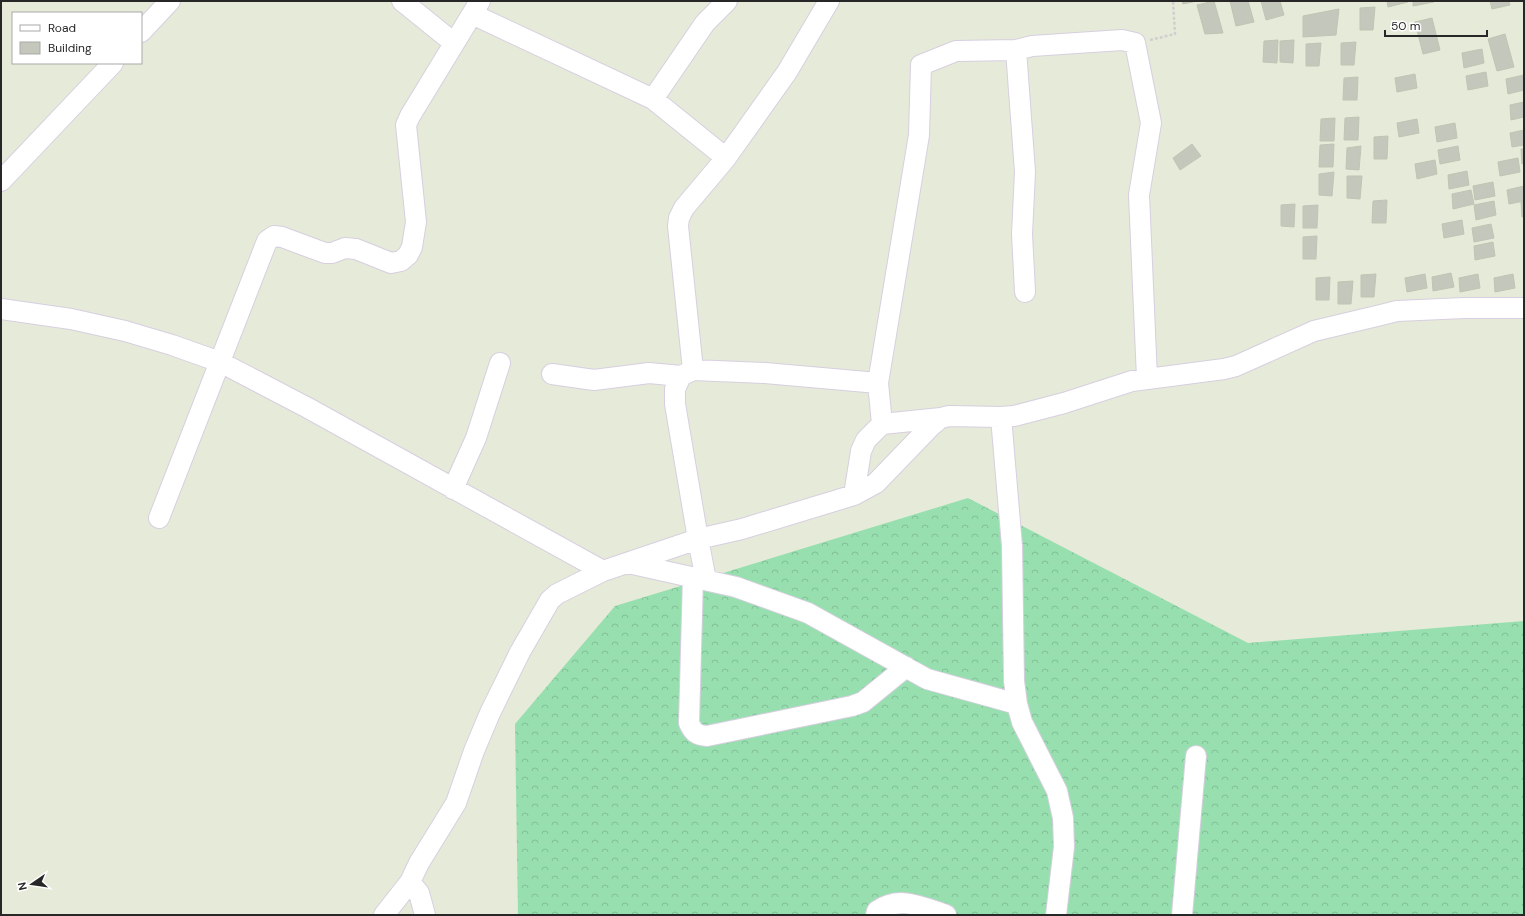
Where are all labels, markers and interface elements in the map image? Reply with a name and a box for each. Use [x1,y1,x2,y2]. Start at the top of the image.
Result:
legend [12,12,142,64]
scale bar [1385,12,1487,38]
text: 50 m [1391,18,1420,34]
text: Road [48,20,76,36]
text: Building [48,40,92,56]
north arrow [12,864,52,904]
text: N [15,881,30,892]

